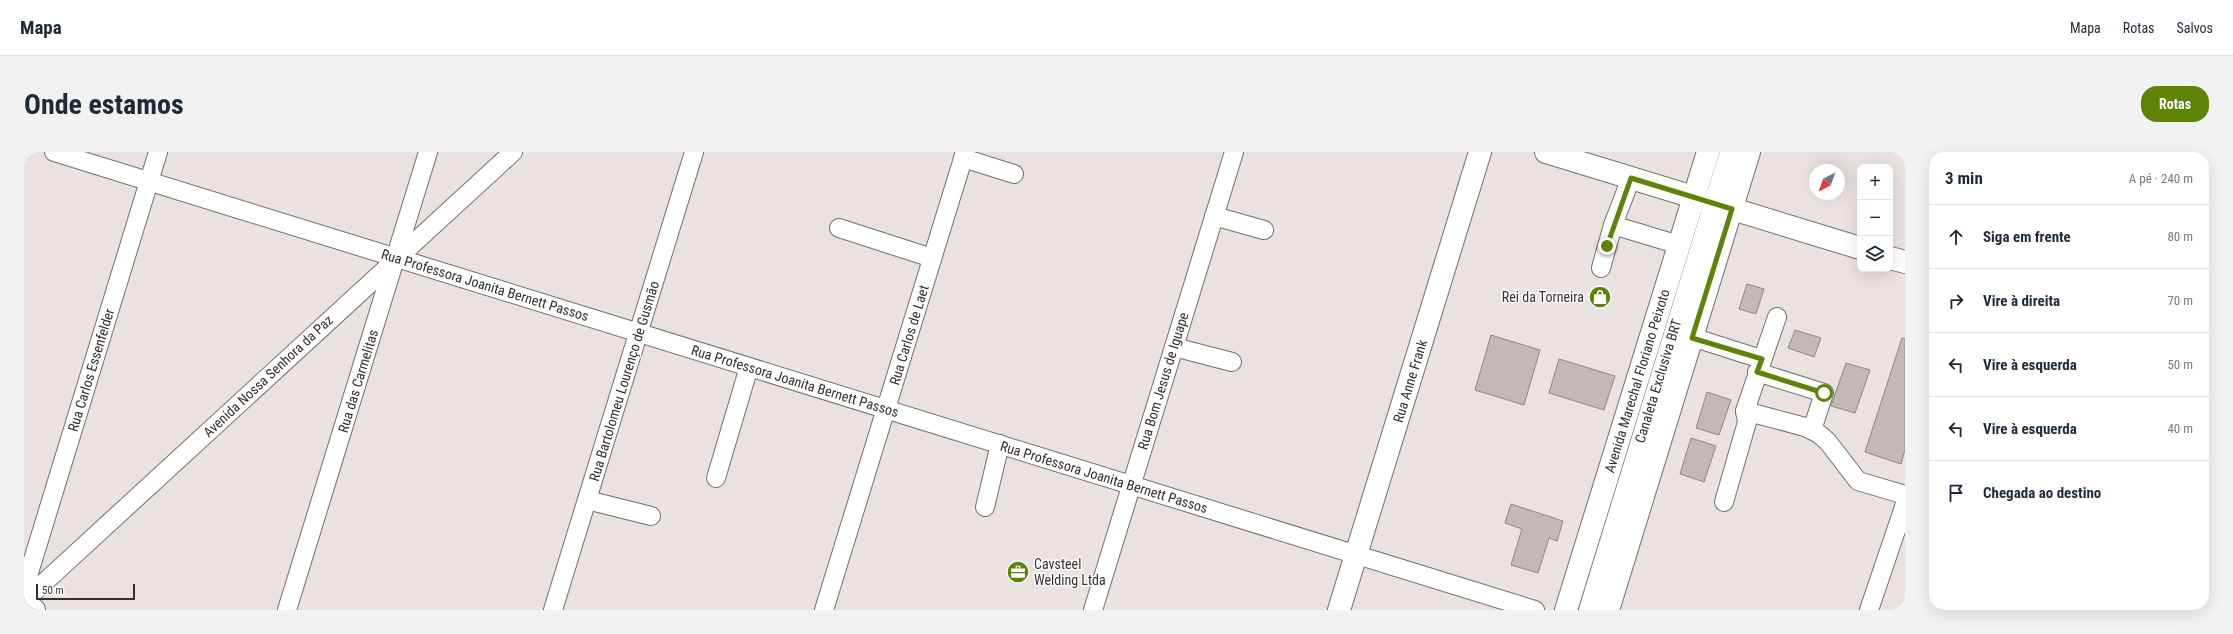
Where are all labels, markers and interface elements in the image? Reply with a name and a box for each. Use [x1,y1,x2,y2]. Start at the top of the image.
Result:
text: Mapa [20,16,62,39]
text: Mapa [2070,20,2101,36]
text: Rotas [2123,20,2155,36]
text: Salvos [2177,20,2213,36]
button: Rotas [2141,86,2209,122]
text: Onde estamos [24,88,184,121]
north arrow [1809,164,1845,200]
map controls [1857,164,1893,272]
button: + [1857,164,1893,200]
text: 3 min [1945,168,1983,188]
text: A pé · 240 m [2129,171,2193,186]
button: − [1857,200,1893,236]
icon: ahead [1945,226,1967,248]
text: Siga em frente [1983,228,2071,246]
text: 80 m [2167,229,2193,244]
button: layers [1857,236,1893,272]
route end [1598,237,1616,255]
street label: Rua Professora Joanita Bernett Passos [379,246,591,324]
street label: Rua Bartolomeu Lourenço de Gusmão [586,279,662,483]
street label: Rua Carlos de Laet [886,283,932,387]
shop icon: Rei da Torneira [1587,284,1613,310]
street label: Avenida Marechal Floriano Peixoto [1601,287,1673,475]
place label: Rei da Torneira [1502,289,1584,305]
icon: right [1945,290,1967,312]
text: Vire à direita [1983,292,2060,310]
text: 70 m [2167,293,2193,308]
street label: Rua Carlos Essenfelder [65,307,117,433]
street label: Rua Bom Jesus de Iguape [1134,310,1192,452]
street label: Avenida Nossa Senhora da Paz [200,312,336,440]
street label: Canaleta Exclusiva BRT [1632,317,1684,445]
street label: Rua das Carmelitas [335,327,381,435]
street label: Rua Anne Frank [1390,337,1430,424]
street label: Rua Professora Joanita Bernett Passos [689,342,901,420]
icon: left [1945,354,1967,376]
text: Vire à esquerda [1983,356,2077,374]
text: 50 m [2167,357,2193,372]
route start [1815,384,1833,402]
icon: left [1945,418,1967,440]
text: Vire à esquerda [1983,420,2077,438]
text: 40 m [2167,421,2193,436]
street label: Rua Professora Joanita Bernett Passos [998,438,1210,516]
icon: arrive [1945,482,1967,504]
text: Chegada ao destino [1983,484,2101,502]
place label: Cavsteel Welding Ltda [1034,556,1106,588]
office icon: Cavsteel Welding Ltda [1005,559,1031,585]
scale bar [36,582,135,601]
text: 50 m [42,584,64,597]

